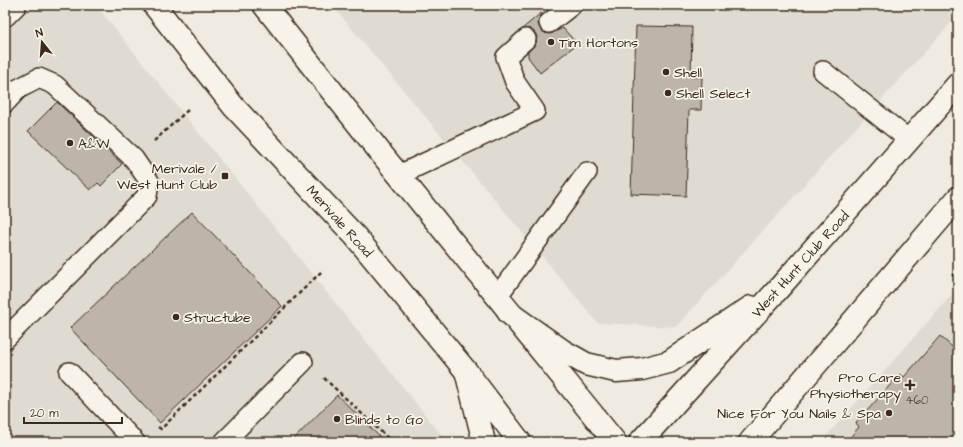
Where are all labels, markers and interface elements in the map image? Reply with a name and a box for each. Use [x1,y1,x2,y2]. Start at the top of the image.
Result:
north arrow [22,22,62,62]
text: N [34,25,45,41]
place label: Tim Hortons [559,33,638,53]
marker: Tim Hortons [546,37,556,47]
place label: Shell [674,63,702,83]
marker: Shell [661,67,671,77]
place label: Shell Select [676,84,751,104]
marker: Shell Select [663,88,673,98]
place label: A&W [78,134,110,154]
marker: A&W [65,138,75,148]
place label: Merivale / West Hunt Club [117,159,218,195]
marker: Merivale / West Hunt Club [220,171,230,181]
street label: Merivale Road [301,181,377,262]
street label: West Hunt Club Road [747,207,854,323]
place label: Structube [184,308,251,328]
marker: Structube [171,312,181,322]
place label: Pro Care Physiotherapy [810,368,901,404]
marker: Pro Care Physiotherapy [904,379,916,391]
house number: 460 [905,392,929,409]
scale bar [24,399,122,425]
place label: Nice For You Nails & Spa [717,404,881,424]
text: 20 m [30,405,59,422]
marker: Nice For You Nails & Spa [884,408,894,418]
place label: Blinds to Go [345,410,423,430]
marker: Blinds to Go [332,414,342,424]

